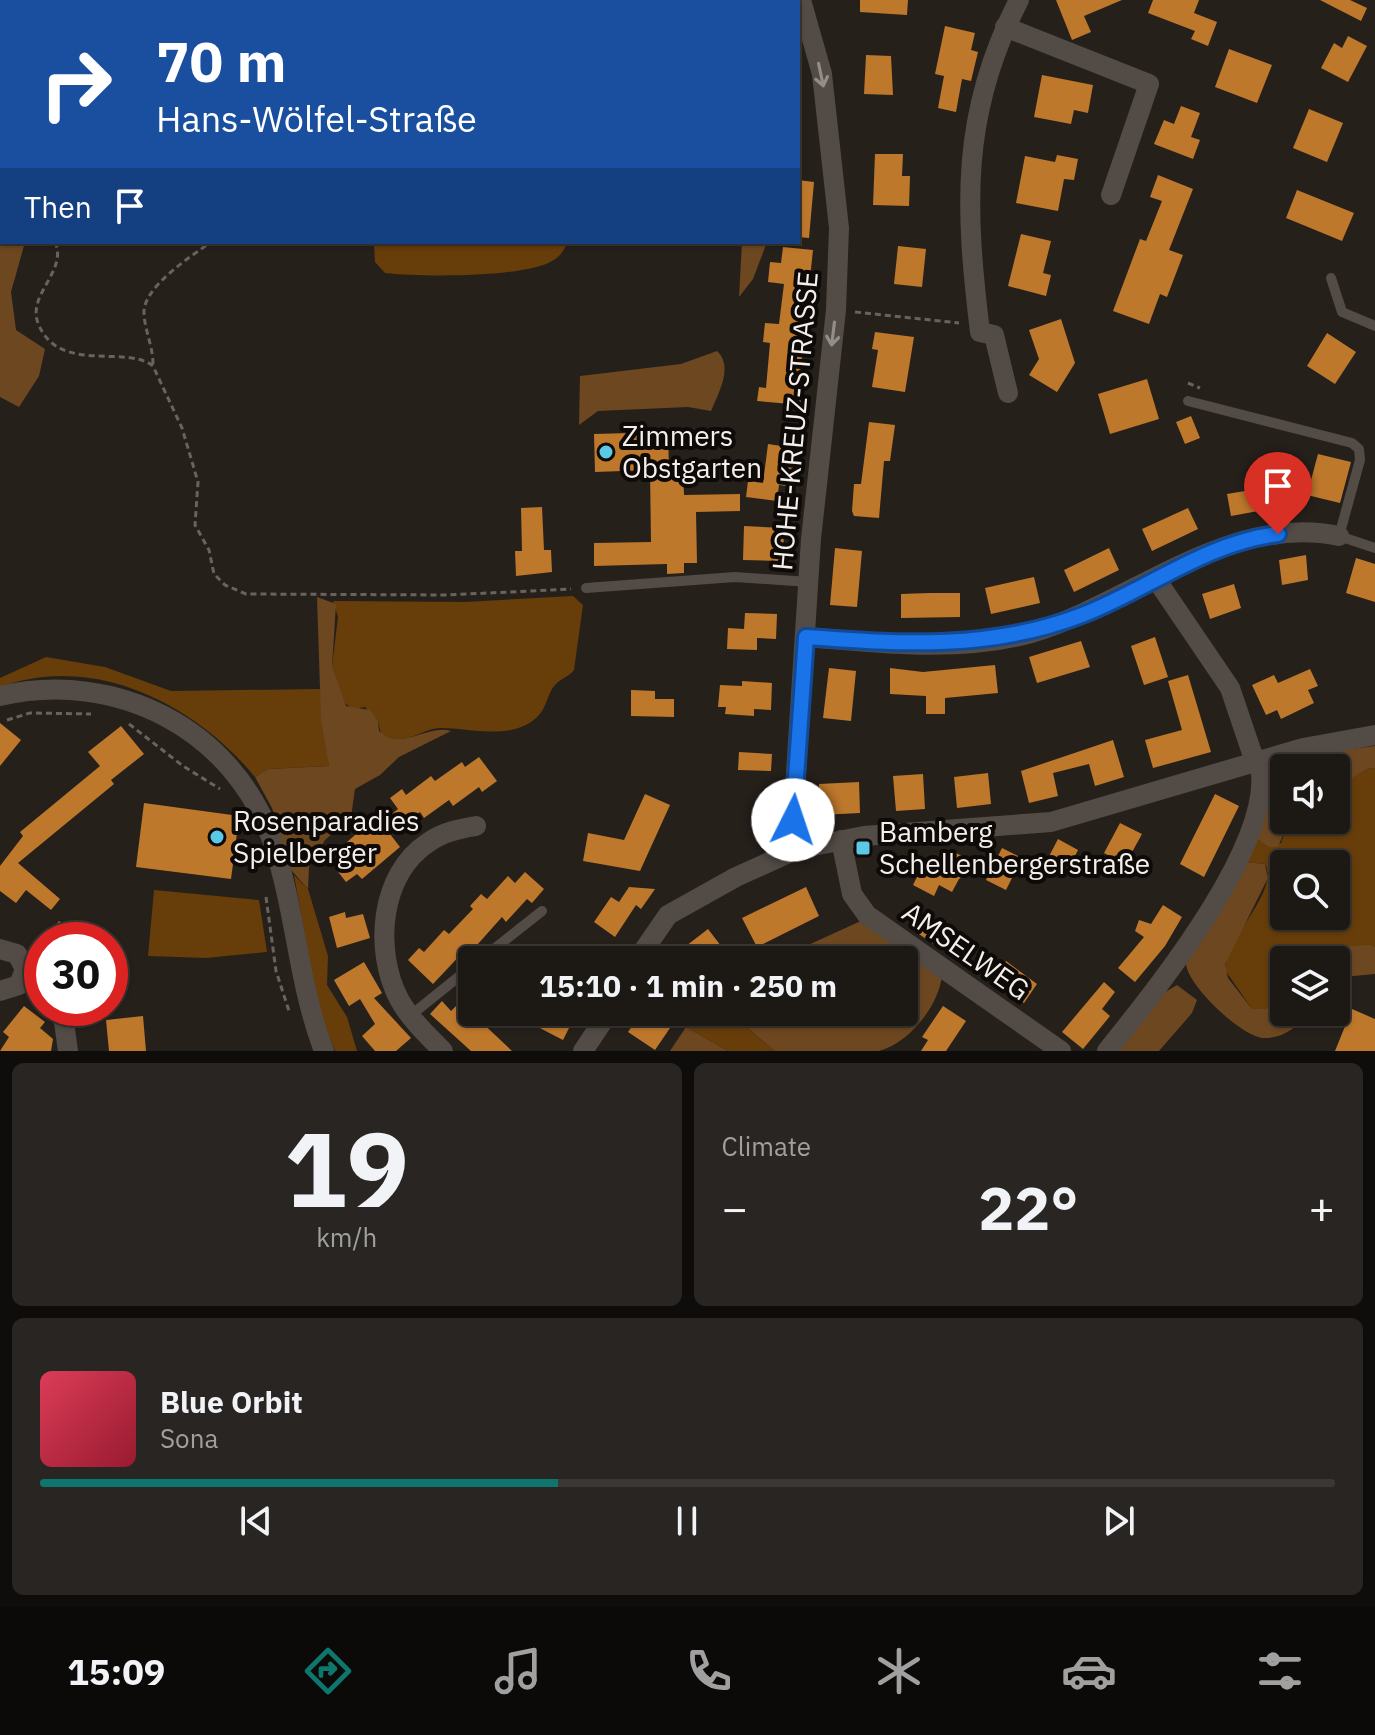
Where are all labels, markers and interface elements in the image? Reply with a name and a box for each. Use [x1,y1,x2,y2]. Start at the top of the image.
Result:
text: 70 m [156,25,286,97]
icon: right [24,32,128,136]
one-way arrow [814,62,829,88]
text: Hans-Wölfel-Straße [156,95,477,142]
icon: arrive [108,184,152,228]
text: Then [24,187,92,226]
street label: HOHE-KREUZ-STRASSE [763,270,826,572]
one-way arrow [825,321,840,346]
place label: Zimmers Obstgarten [622,417,762,486]
marker: Zimmers Obstgarten [597,443,615,461]
pin [1244,452,1312,534]
icon: arrive [1256,464,1300,508]
map controls [1270,754,1350,1026]
button: sound [1270,754,1350,834]
position arrow [751,778,835,862]
place label: Rosenparadies Spielberger [233,802,420,871]
place label: Bamberg Schellenbergerstraße [879,813,1150,882]
marker: Rosenparadies Spielberger [208,828,226,846]
marker: Bamberg Schellenbergerstraße [854,839,872,857]
button: search [1270,850,1350,930]
street label: AMSELWEG [895,893,1037,1008]
speed limit sign: 30 [24,922,128,1026]
button: layers [1270,946,1350,1026]
text: 15:10 · 1 min · 250 m [539,966,837,1005]
text: 19 [284,1100,409,1236]
text: Climate [722,1129,811,1163]
text: 22° [978,1168,1078,1247]
text: − [722,1179,748,1236]
text: + [1309,1179,1335,1236]
text: km/h [316,1220,377,1254]
text: Blue Orbit [160,1382,303,1421]
text: Sona [160,1421,218,1455]
icon: previous [234,1499,278,1543]
icon: pause [665,1499,709,1543]
icon: next [1097,1499,1141,1543]
icon: directions [300,1643,356,1699]
icon: music [490,1643,546,1699]
icon: phone [681,1643,737,1699]
icon: climate [871,1643,927,1699]
icon: car [1061,1643,1117,1699]
icon: filters [1252,1643,1308,1699]
text: 15:09 [67,1648,165,1695]

